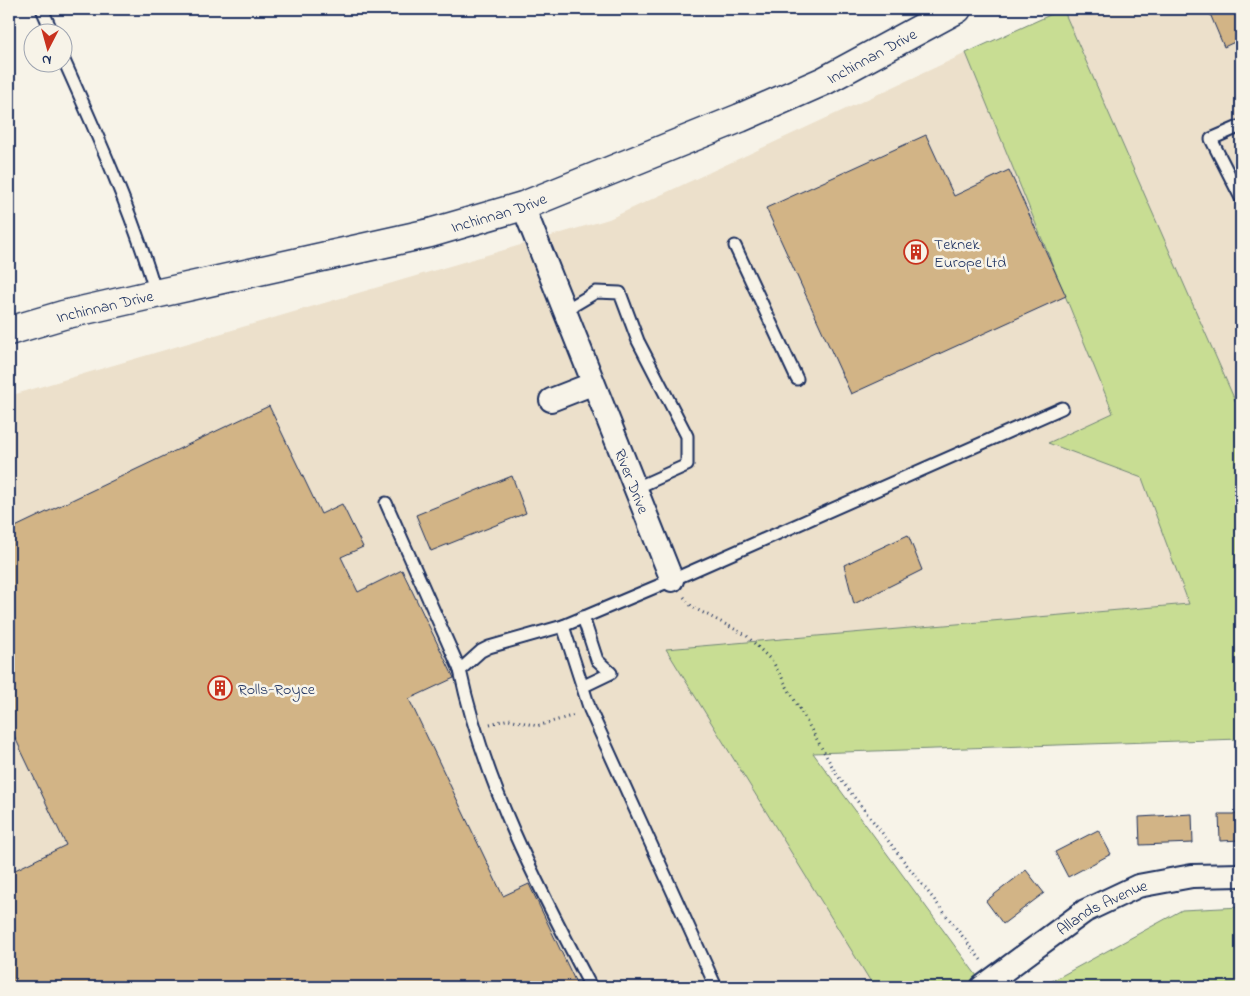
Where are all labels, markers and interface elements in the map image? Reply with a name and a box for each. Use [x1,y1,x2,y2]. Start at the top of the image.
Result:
north arrow [22,22,72,72]
street label: Inchinnan Drive [823,23,922,91]
text: N [41,49,53,70]
street label: Inchinnan Drive [448,187,552,240]
place label: Teknek Europe Ltd [934,233,1006,275]
building icon: Teknek Europe Ltd [903,239,929,265]
street label: Inchinnan Drive [54,285,157,330]
street label: River Drive [607,446,655,519]
building icon: Rolls-Royce [207,675,233,701]
place label: Rolls-Royce [238,678,316,702]
street label: Allands Avenue [1052,874,1150,942]

